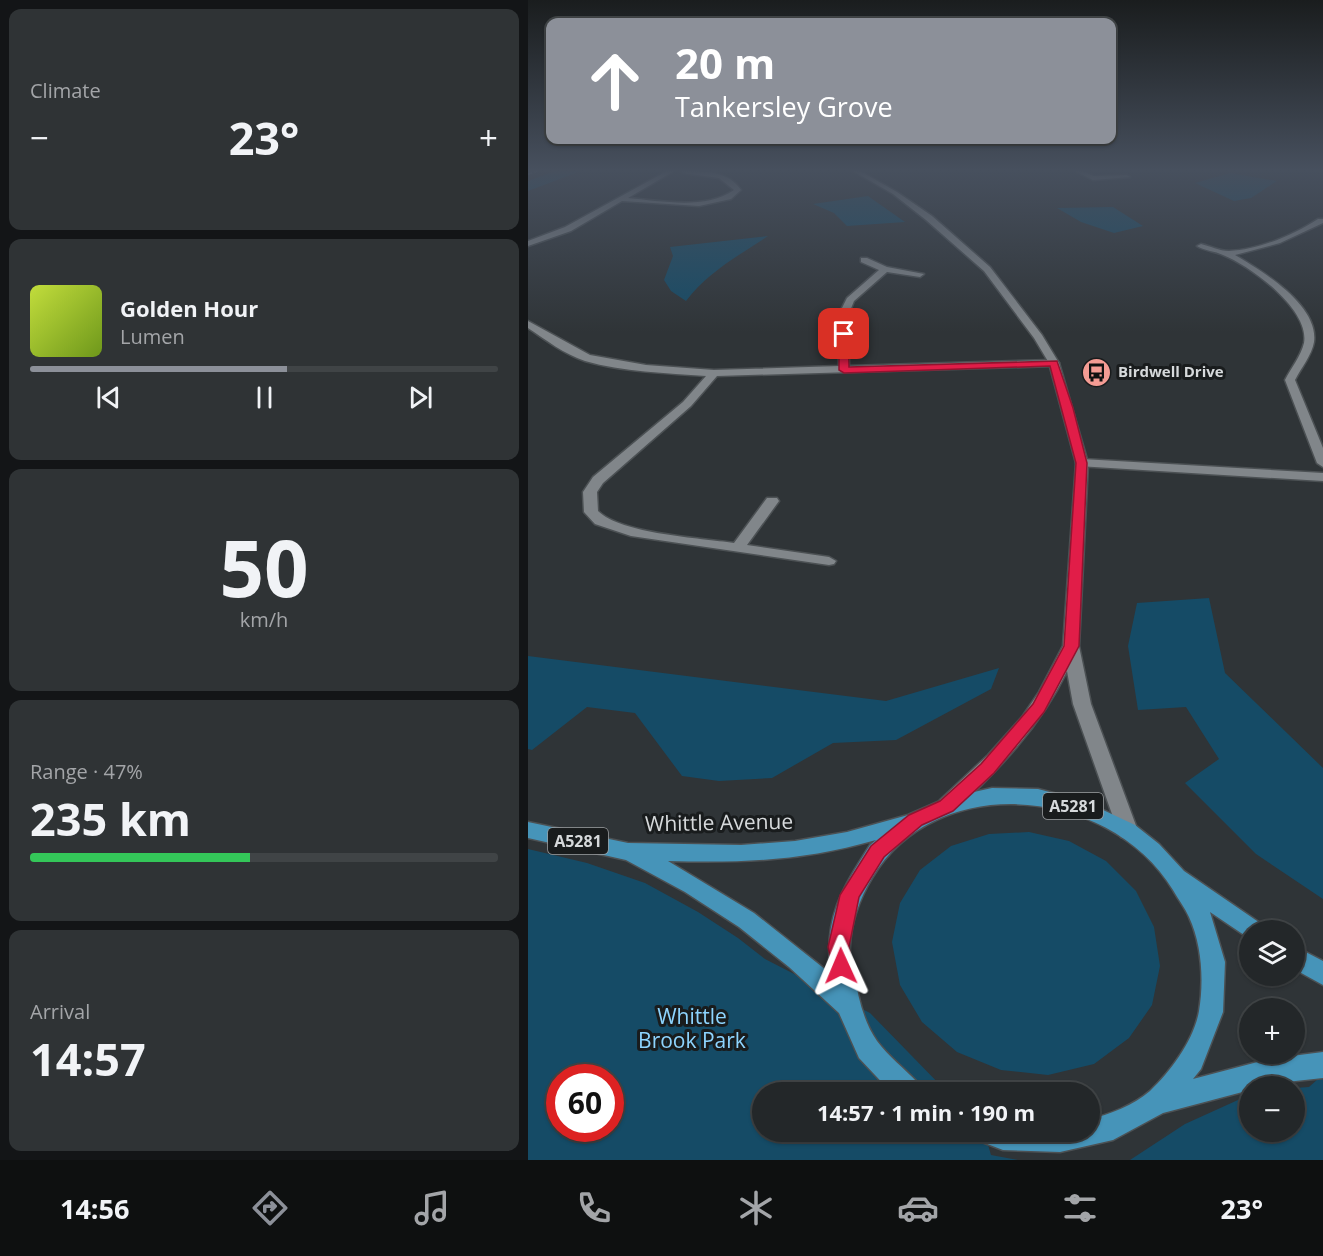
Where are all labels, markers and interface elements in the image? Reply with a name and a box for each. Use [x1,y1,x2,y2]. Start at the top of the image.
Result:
text: 20 m [675,34,775,91]
icon: ahead [576,42,654,120]
text: Climate [30,77,101,104]
text: Tankersley Grove [675,88,893,125]
text: 23° [229,107,299,168]
text: − [30,115,49,160]
text: + [479,115,498,160]
text: Golden Hour [120,293,258,323]
pin [818,308,869,359]
icon: arrive [827,317,860,350]
text: Lumen [120,323,185,350]
bus stop icon: Birdwell Drive [1081,356,1113,388]
place label: Birdwell Drive [1118,361,1224,381]
icon: previous [92,381,125,414]
icon: pause [248,381,281,414]
icon: next [404,381,437,414]
text: 50 [219,514,309,620]
text: km/h [240,606,288,633]
text: Range · 47% [30,758,143,785]
text: 235 km [30,788,191,849]
road number: A5281 [1043,793,1103,819]
street label: Whittle Avenue [645,807,793,837]
road number: A5281 [548,828,608,854]
map controls [1239,920,1305,1142]
button: layers [1239,920,1305,986]
position arrow [809,934,873,998]
text: Arrival [30,998,90,1025]
button: + [1239,998,1305,1064]
park label: Whittle Brook Park [638,1002,746,1054]
text: 14:57 [30,1028,146,1089]
speed limit sign: 60 [546,1064,624,1142]
button: − [1239,1076,1305,1142]
text: 14:57 · 1 min · 190 m [817,1097,1035,1127]
icon: directions [249,1187,291,1229]
icon: music [411,1187,453,1229]
icon: phone [573,1187,615,1229]
icon: climate [735,1187,777,1229]
icon: car [897,1187,939,1229]
icon: filters [1059,1187,1101,1229]
text: 14:56 [60,1190,129,1227]
text: 23° [1221,1190,1263,1227]

